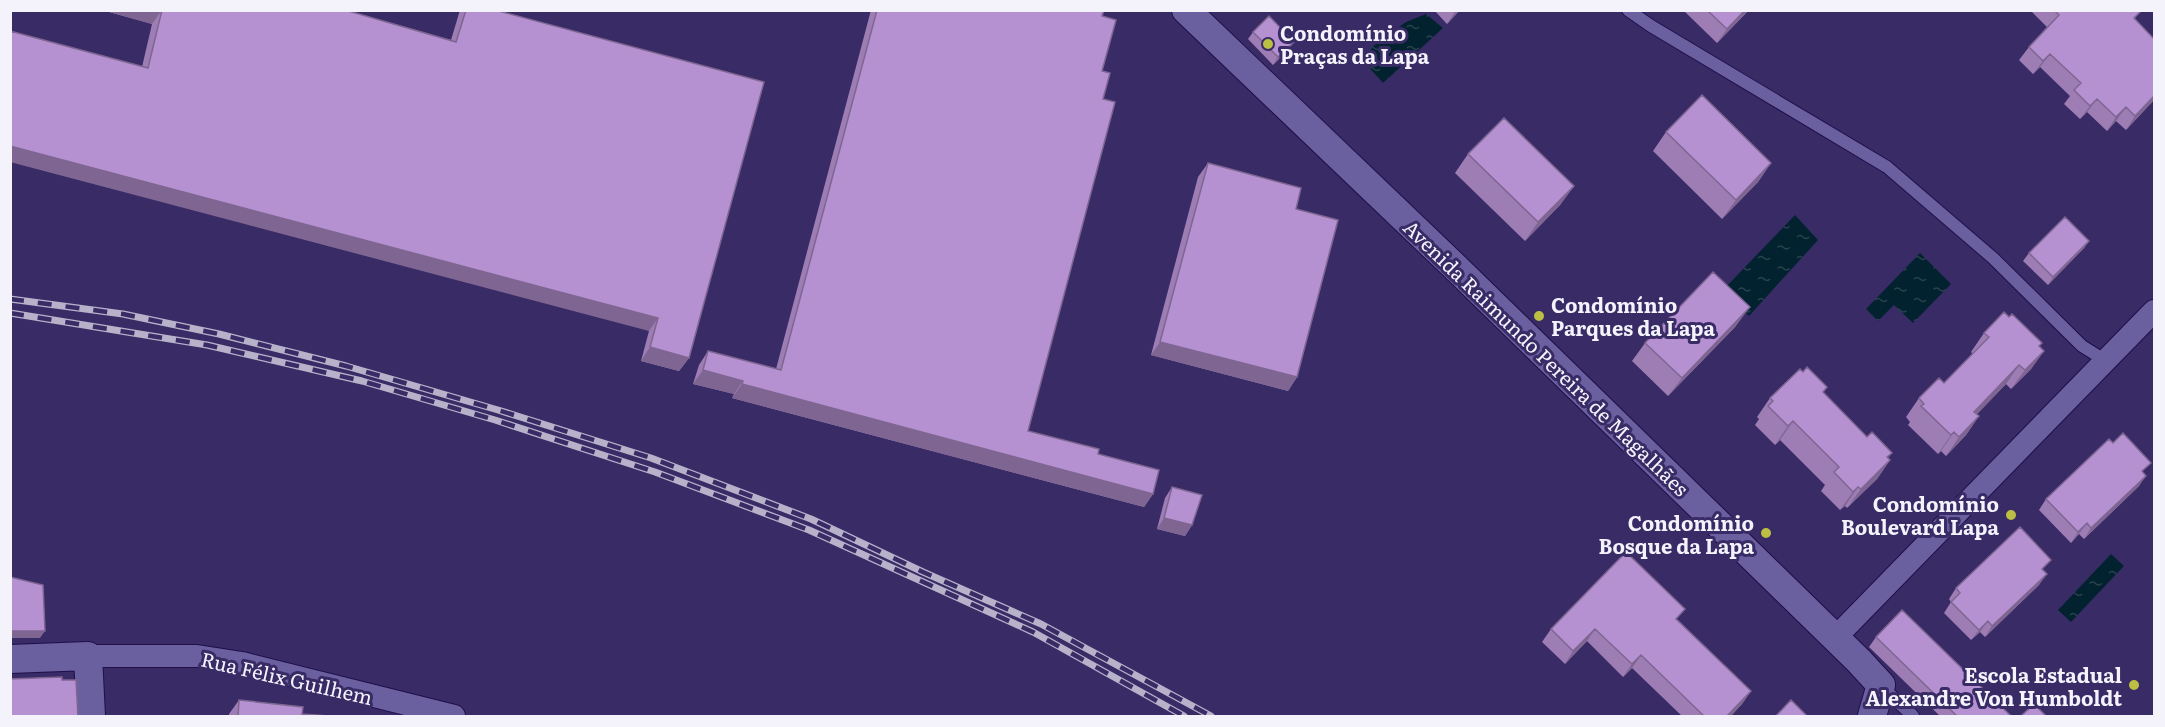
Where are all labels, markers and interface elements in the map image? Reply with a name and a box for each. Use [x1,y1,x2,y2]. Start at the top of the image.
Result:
place label: Condomínio Praças da Lapa [1280,17,1430,70]
marker: Condomínio Praças da Lapa [1261,37,1275,51]
street label: Avenida Raimundo Pereira de Magalhães [1398,212,1696,502]
place label: Condomínio Parques da Lapa [1551,289,1715,342]
marker: Condomínio Parques da Lapa [1532,309,1546,323]
place label: Condomínio Boulevard Lapa [1841,488,1999,541]
place label: Condomínio Bosque da Lapa [1599,507,1754,560]
marker: Condomínio Boulevard Lapa [2004,508,2018,522]
marker: Condomínio Bosque da Lapa [1759,526,1773,540]
street label: Rua Félix Guilhem [198,643,376,711]
place label: Escola Estadual Alexandre Von Humboldt [1866,659,2122,712]
marker: Escola Estadual Alexandre Von Humboldt [2127,678,2141,692]

